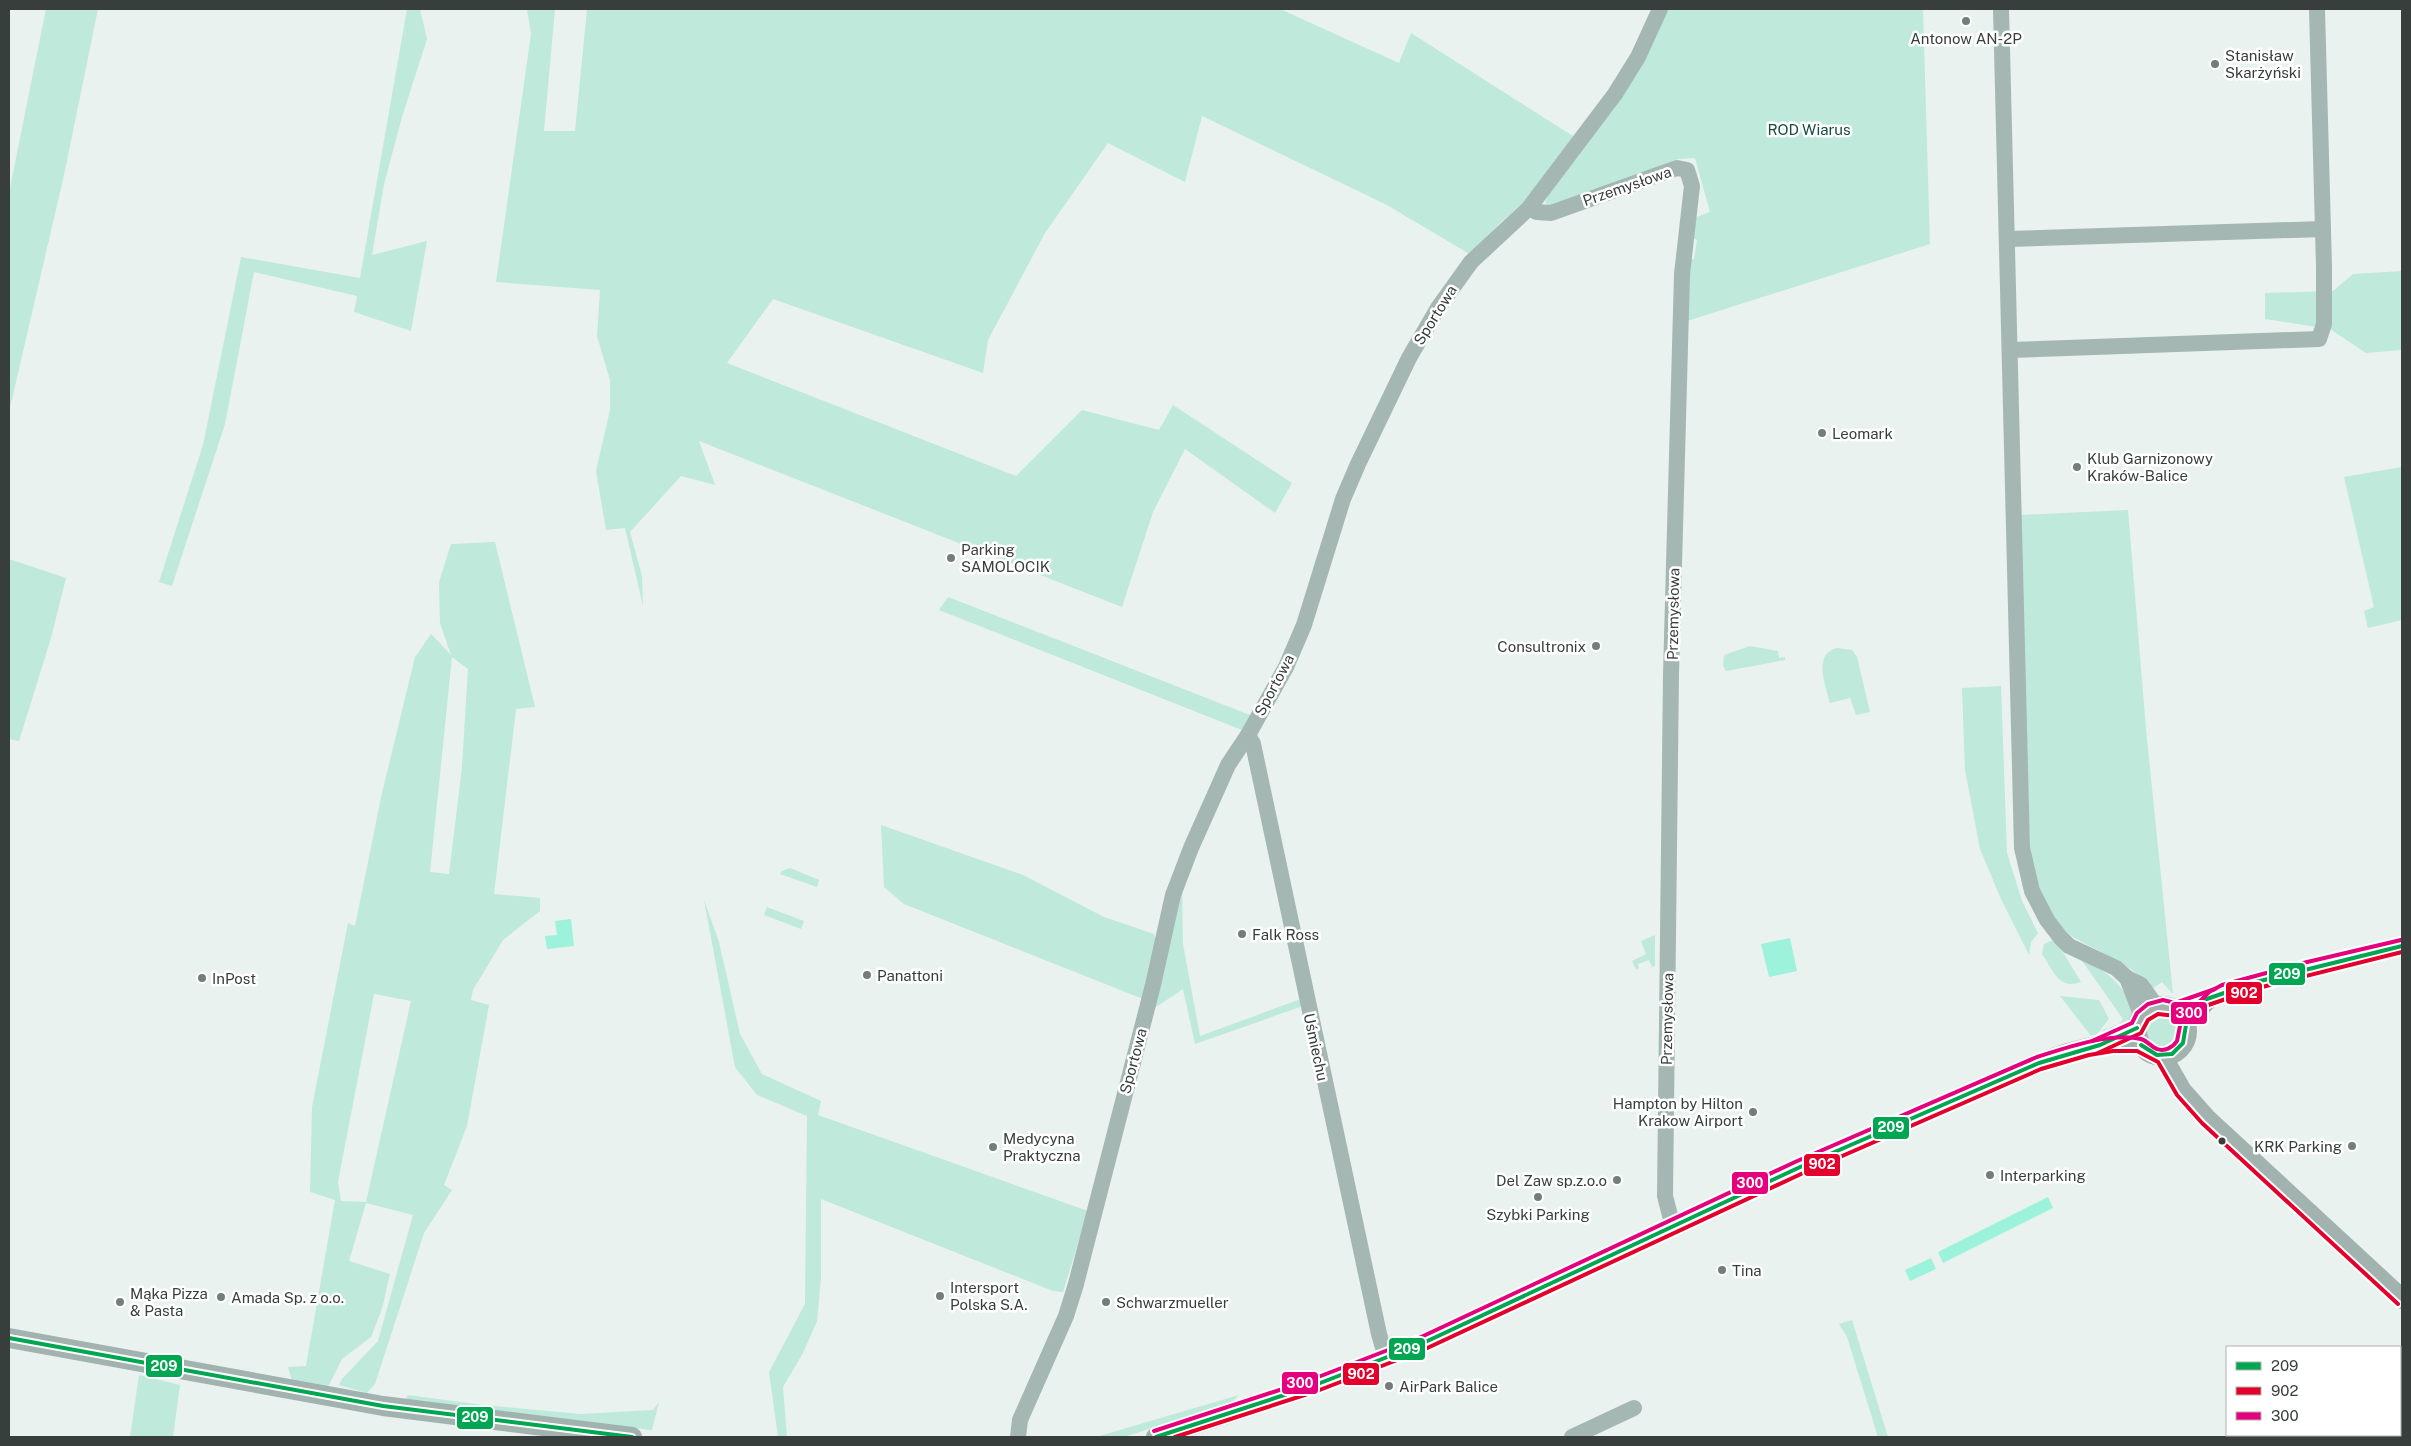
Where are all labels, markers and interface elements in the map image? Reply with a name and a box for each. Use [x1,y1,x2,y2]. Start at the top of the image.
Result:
marker: Antonow AN-2P [1960,15,1972,27]
place label: Antonow AN-2P [1910,30,2022,47]
place label: Stanisław Skarżyński [2225,47,2301,81]
marker: Stanisław Skarżyński [2209,58,2221,70]
park label: ROD Wiarus [1767,121,1851,138]
street label: Przemysłowa [1581,163,1673,209]
street label: Sportowa [1410,282,1460,348]
place label: Leomark [1832,425,1893,442]
marker: Leomark [1816,427,1828,439]
place label: Klub Garnizonowy Kraków-Balice [2087,450,2213,484]
marker: Klub Garnizonowy Kraków-Balice [2071,461,2083,473]
place label: Parking SAMOLOCIK [961,541,1050,575]
marker: Parking SAMOLOCIK [945,552,957,564]
street label: Przemysłowa [1664,568,1682,660]
place label: Consultronix [1497,638,1586,655]
marker: Consultronix [1590,640,1602,652]
street label: Sportowa [1251,651,1297,719]
place label: Falk Ross [1252,926,1319,943]
marker: Falk Ross [1236,928,1248,940]
line badge: 209 [2268,962,2306,986]
text: 209 [2273,966,2301,982]
place label: Panattoni [877,967,943,984]
marker: Panattoni [861,969,873,981]
place label: InPost [212,970,256,987]
marker: InPost [196,972,208,984]
street label: Przemysłowa [1658,973,1676,1065]
line badge: 902 [2225,981,2263,1005]
text: 902 [2230,985,2258,1001]
line badge: 300 [2170,1001,2208,1025]
text: 300 [2175,1005,2203,1021]
street label: Uśmiechu [1301,1012,1331,1082]
street label: Sportowa [1116,1026,1150,1096]
place label: Hampton by Hilton Krakow Airport [1613,1095,1743,1129]
marker: Hampton by Hilton Krakow Airport [1747,1106,1759,1118]
line badge: 209 [1872,1116,1910,1140]
text: 209 [1877,1119,1905,1135]
place label: Medycyna Praktyczna [1003,1130,1080,1164]
unlabelled marker [2217,1136,2227,1146]
place label: KRK Parking [2254,1138,2342,1155]
marker: KRK Parking [2346,1140,2358,1152]
marker: Medycyna Praktyczna [987,1141,999,1153]
line badge: 902 [1803,1153,1841,1177]
text: 902 [1808,1156,1836,1172]
place label: Interparking [2000,1167,2086,1184]
marker: Interparking [1984,1169,1996,1181]
line badge: 300 [1731,1171,1769,1195]
place label: Del Zaw sp.z.o.o [1496,1172,1607,1189]
marker: Del Zaw sp.z.o.o [1611,1174,1623,1186]
text: 300 [1736,1175,1764,1191]
marker: Szybki Parking [1532,1191,1544,1203]
place label: Szybki Parking [1486,1206,1590,1223]
place label: Tina [1732,1262,1762,1279]
marker: Tina [1716,1264,1728,1276]
place label: Intersport Polska S.A. [950,1279,1028,1313]
place label: Mąka Pizza & Pasta [130,1285,208,1319]
place label: Amada Sp. z o.o. [231,1289,344,1306]
marker: Intersport Polska S.A. [934,1290,946,1302]
marker: Amada Sp. z o.o. [215,1291,227,1303]
place label: Schwarzmueller [1116,1294,1229,1311]
marker: Mąka Pizza & Pasta [114,1296,126,1308]
marker: Schwarzmueller [1100,1296,1112,1308]
line badge: 209 [1388,1337,1426,1361]
text: 209 [1393,1341,1421,1357]
legend [2226,1346,2401,1436]
line badge: 209 [145,1354,183,1378]
text: 209 [2271,1357,2298,1374]
text: 209 [150,1358,178,1374]
line badge: 902 [1342,1362,1380,1386]
text: 902 [1347,1366,1375,1382]
line badge: 300 [1281,1371,1319,1395]
text: 300 [1286,1375,1314,1391]
place label: AirPark Balice [1399,1378,1498,1395]
marker: AirPark Balice [1383,1380,1395,1392]
text: 902 [2271,1382,2298,1399]
line badge: 209 [456,1406,494,1430]
text: 300 [2271,1407,2299,1424]
text: 209 [461,1409,489,1425]

